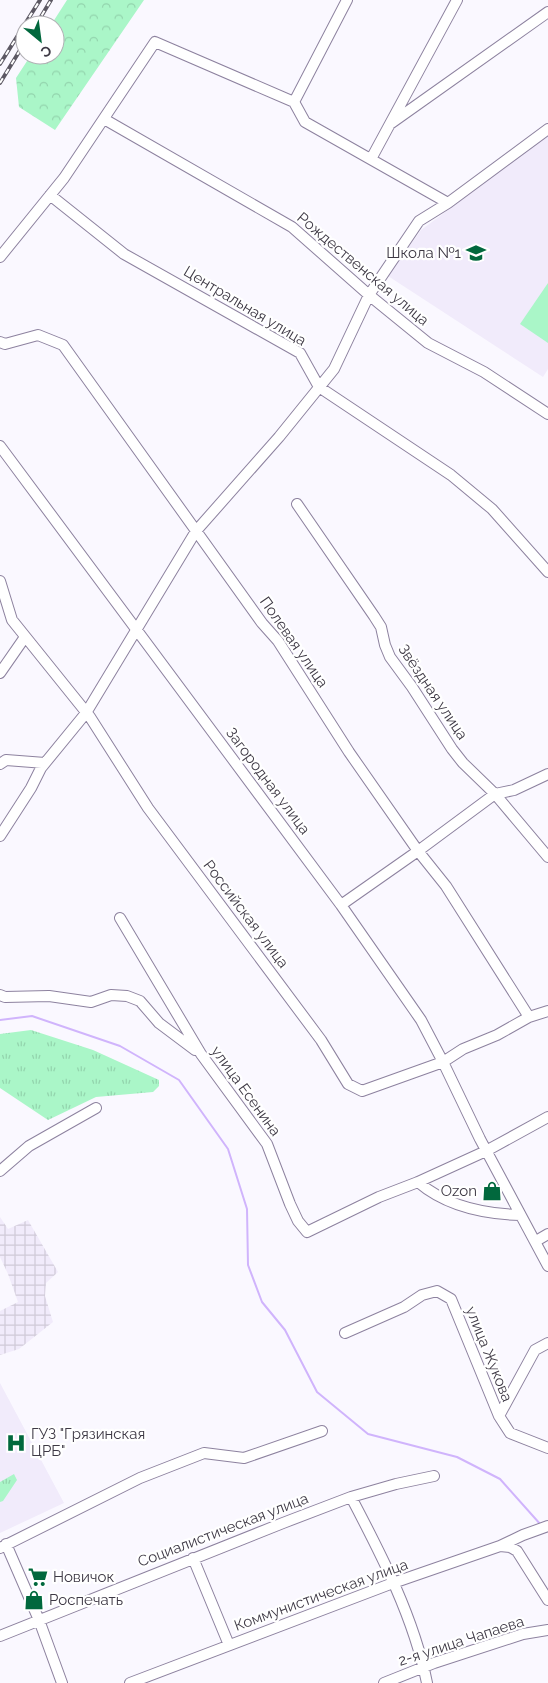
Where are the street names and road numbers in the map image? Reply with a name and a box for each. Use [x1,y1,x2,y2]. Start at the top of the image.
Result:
street label: Рождественская улица [293,209,433,329]
street label: Центральная улица [181,262,309,350]
street label: Полевая улица [256,593,332,691]
street label: Звёздная улица [394,641,472,743]
street label: Загородная улица [222,724,314,838]
street label: Российская улица [200,857,292,971]
street label: улица Есенина [207,1043,285,1139]
street label: улица Жукова [462,1304,516,1404]
street label: Социалистическая улица [135,1489,311,1571]
street label: Коммунистическая улица [232,1555,410,1635]
street label: 2-я улица Чапаева [396,1612,526,1670]

